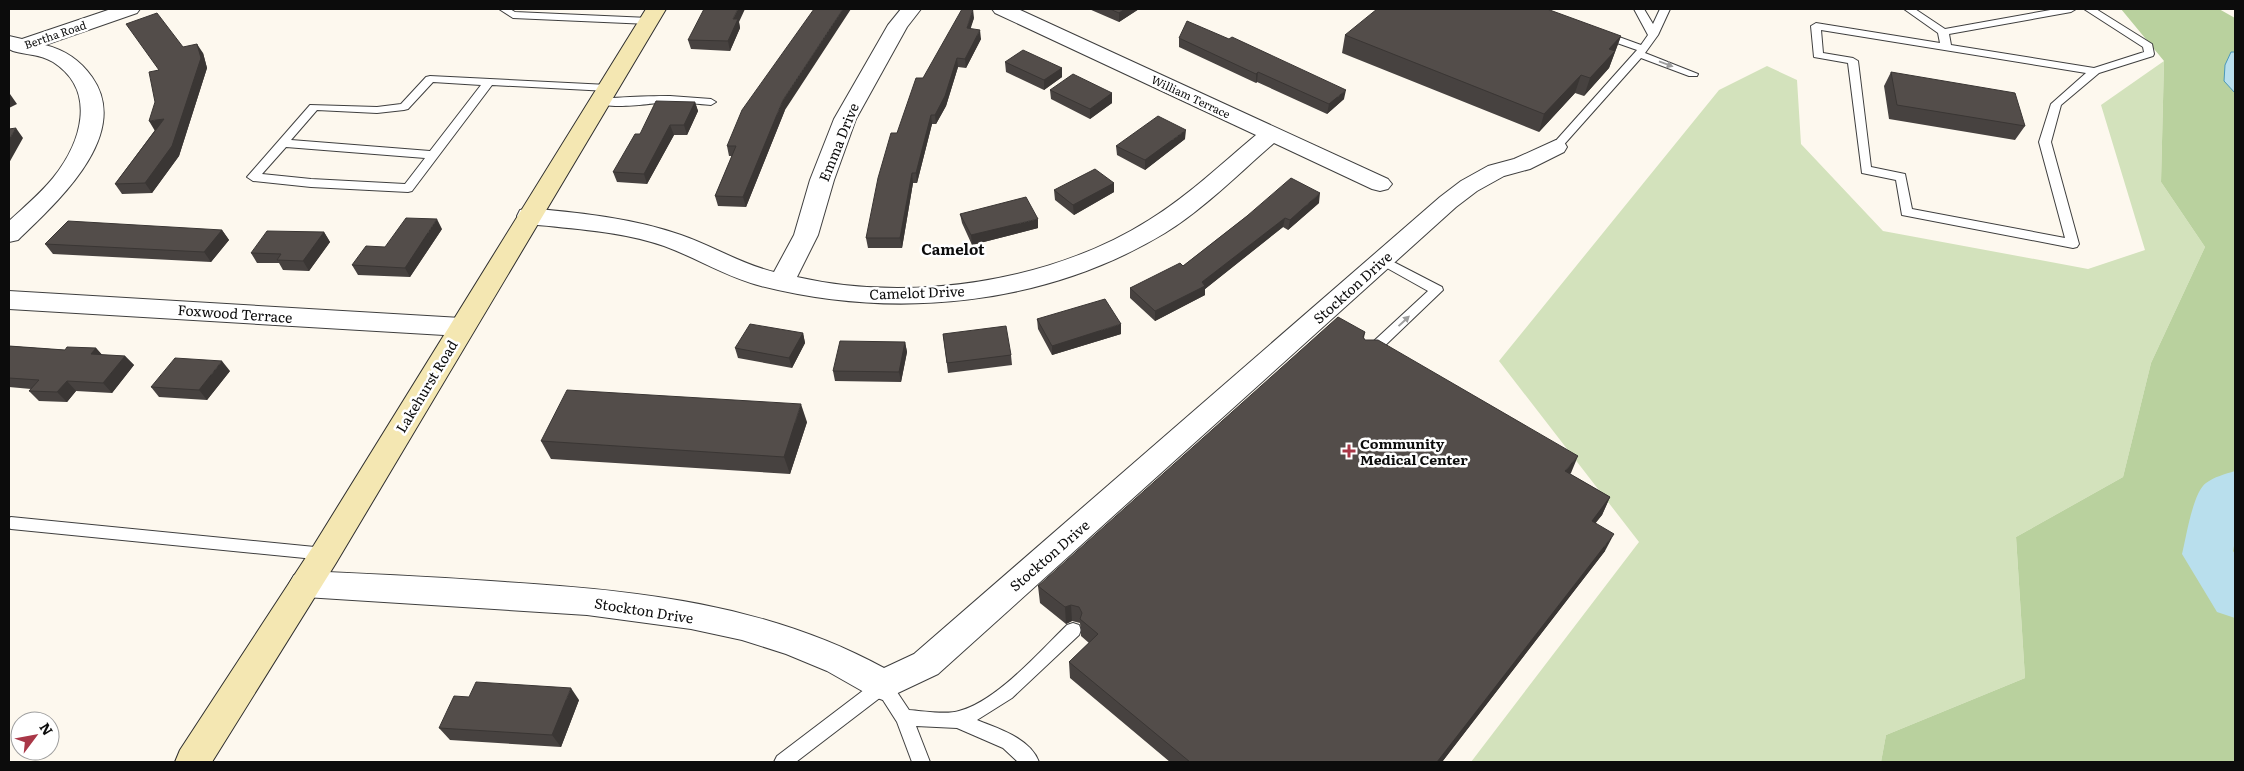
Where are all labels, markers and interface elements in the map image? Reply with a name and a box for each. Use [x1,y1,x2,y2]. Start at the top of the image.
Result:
street label: Bertha Road [22,16,88,52]
one-way arrow [1659,60,1674,68]
street label: William Terrace [1149,71,1233,121]
street label: Emma Drive [813,100,863,184]
district label: Camelot [921,237,985,260]
street label: Stockton Drive [1308,246,1396,328]
street label: Camelot Drive [869,280,965,304]
street label: Foxwood Terrace [177,299,293,327]
one-way arrow [1397,315,1409,327]
street label: Lakehurst Road [390,336,462,436]
place label: Community Medical Center [1360,433,1468,469]
marker: Community Medical Center [1342,444,1356,458]
street label: Stockton Drive [1005,515,1093,595]
street label: Stockton Drive [593,592,695,628]
north arrow [10,711,60,761]
text: N [35,718,59,739]

